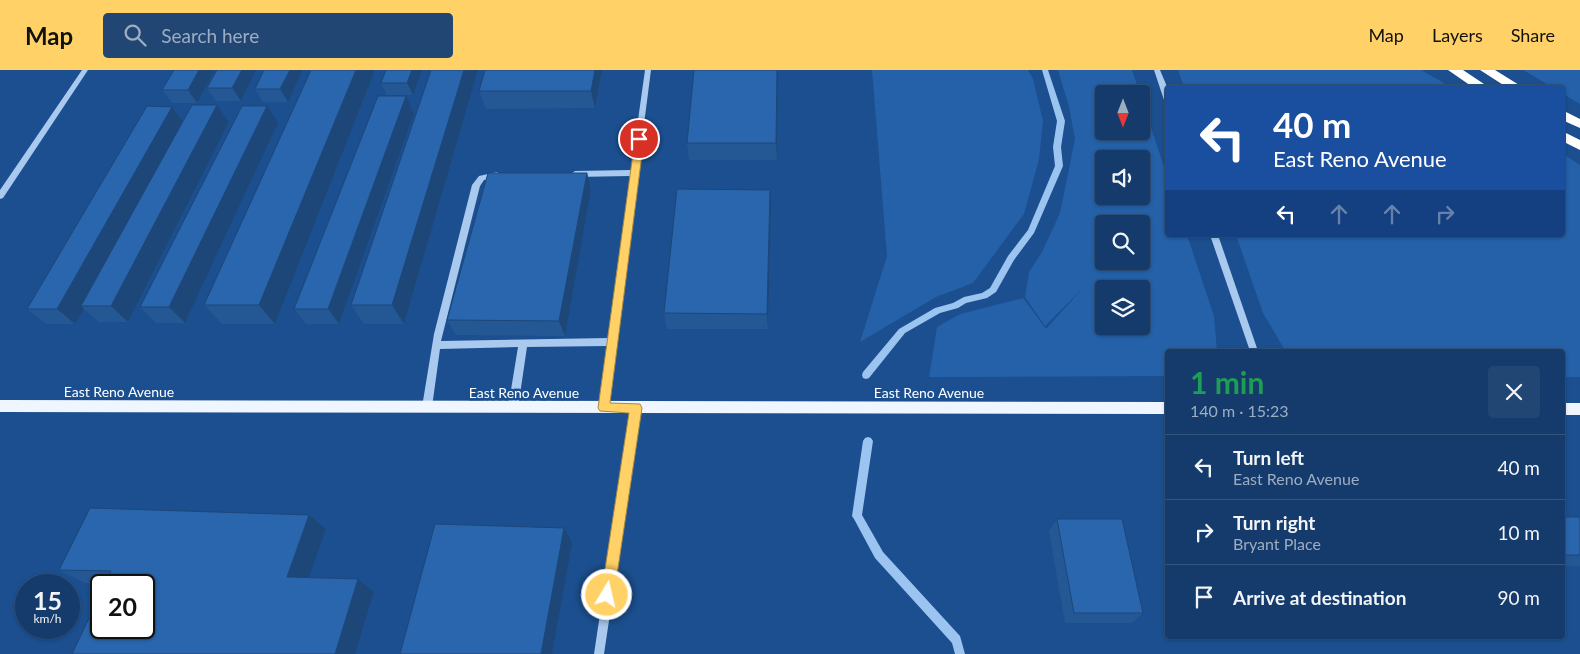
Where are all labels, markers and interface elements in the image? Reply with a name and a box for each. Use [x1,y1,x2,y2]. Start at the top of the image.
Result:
search box [103,13,453,58]
text: Map [25,21,73,50]
icon: search [121,21,149,49]
text: Search here [161,24,259,47]
text: Map [1368,24,1404,46]
text: Layers [1432,24,1483,46]
text: Share [1511,24,1555,46]
north arrow [1095,85,1150,140]
map controls [1095,85,1150,335]
text: 40 m [1273,103,1351,145]
icon: left [1190,105,1255,170]
pin [618,118,660,160]
icon: arrive [625,125,653,153]
text: East Reno Avenue [1273,145,1447,172]
button: sound [1095,150,1150,205]
icon: left [1272,200,1300,228]
icon: ahead [1325,200,1353,228]
icon: ahead [1378,200,1406,228]
icon: right [1431,200,1459,228]
button: search [1095,215,1150,270]
button: layers [1095,280,1150,335]
text: 1 min [1190,364,1264,400]
button: close [1488,366,1540,418]
street label: East Reno Avenue [64,383,174,400]
street label: East Reno Avenue [469,384,579,401]
street label: East Reno Avenue [874,384,984,401]
text: 140 m · 15:23 [1190,401,1289,420]
text: Turn left [1233,446,1304,469]
icon: left [1190,453,1218,481]
text: 40 m [1497,456,1540,479]
text: East Reno Avenue [1233,469,1359,488]
text: Turn right [1233,511,1315,534]
icon: right [1190,518,1218,546]
text: 10 m [1497,521,1540,544]
text: Bryant Place [1233,534,1321,553]
position arrow [580,568,632,620]
speed limit sign: 20 [90,574,155,639]
icon: arrive [1190,583,1218,611]
text: 15 [33,585,62,615]
text: Arrive at destination [1233,586,1406,609]
text: 90 m [1497,586,1540,609]
text: km/h [33,611,62,626]

